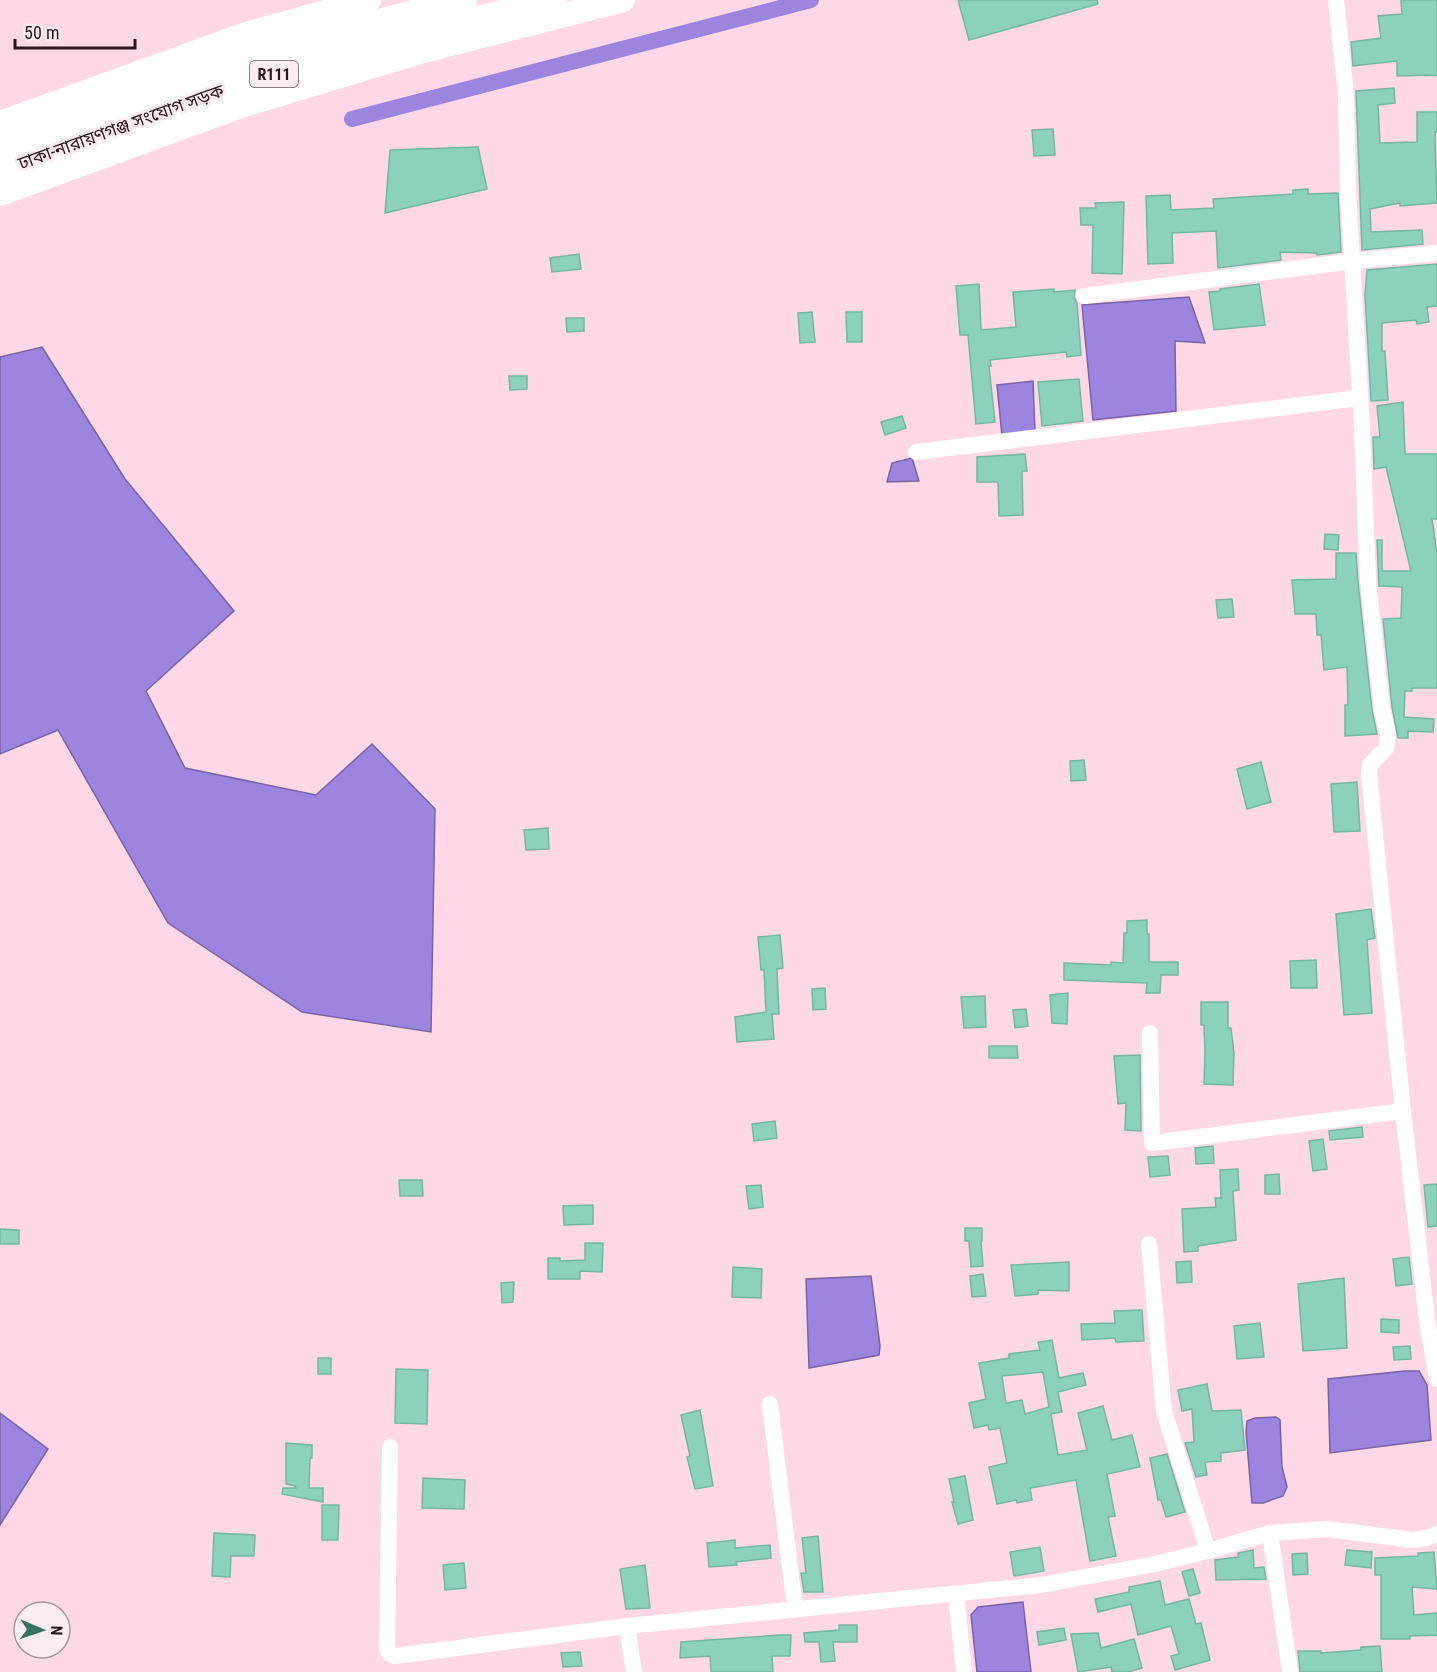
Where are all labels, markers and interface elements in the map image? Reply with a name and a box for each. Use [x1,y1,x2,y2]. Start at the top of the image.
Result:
scale bar [15,12,135,50]
text: 50 m [24,22,59,43]
road number: R111 [250,61,298,87]
street label: ঢাকা-নারায়ণগঞ্জ সংযোগ সড়ক [14,79,227,174]
north arrow [12,1600,72,1660]
text: N [47,1625,66,1636]

